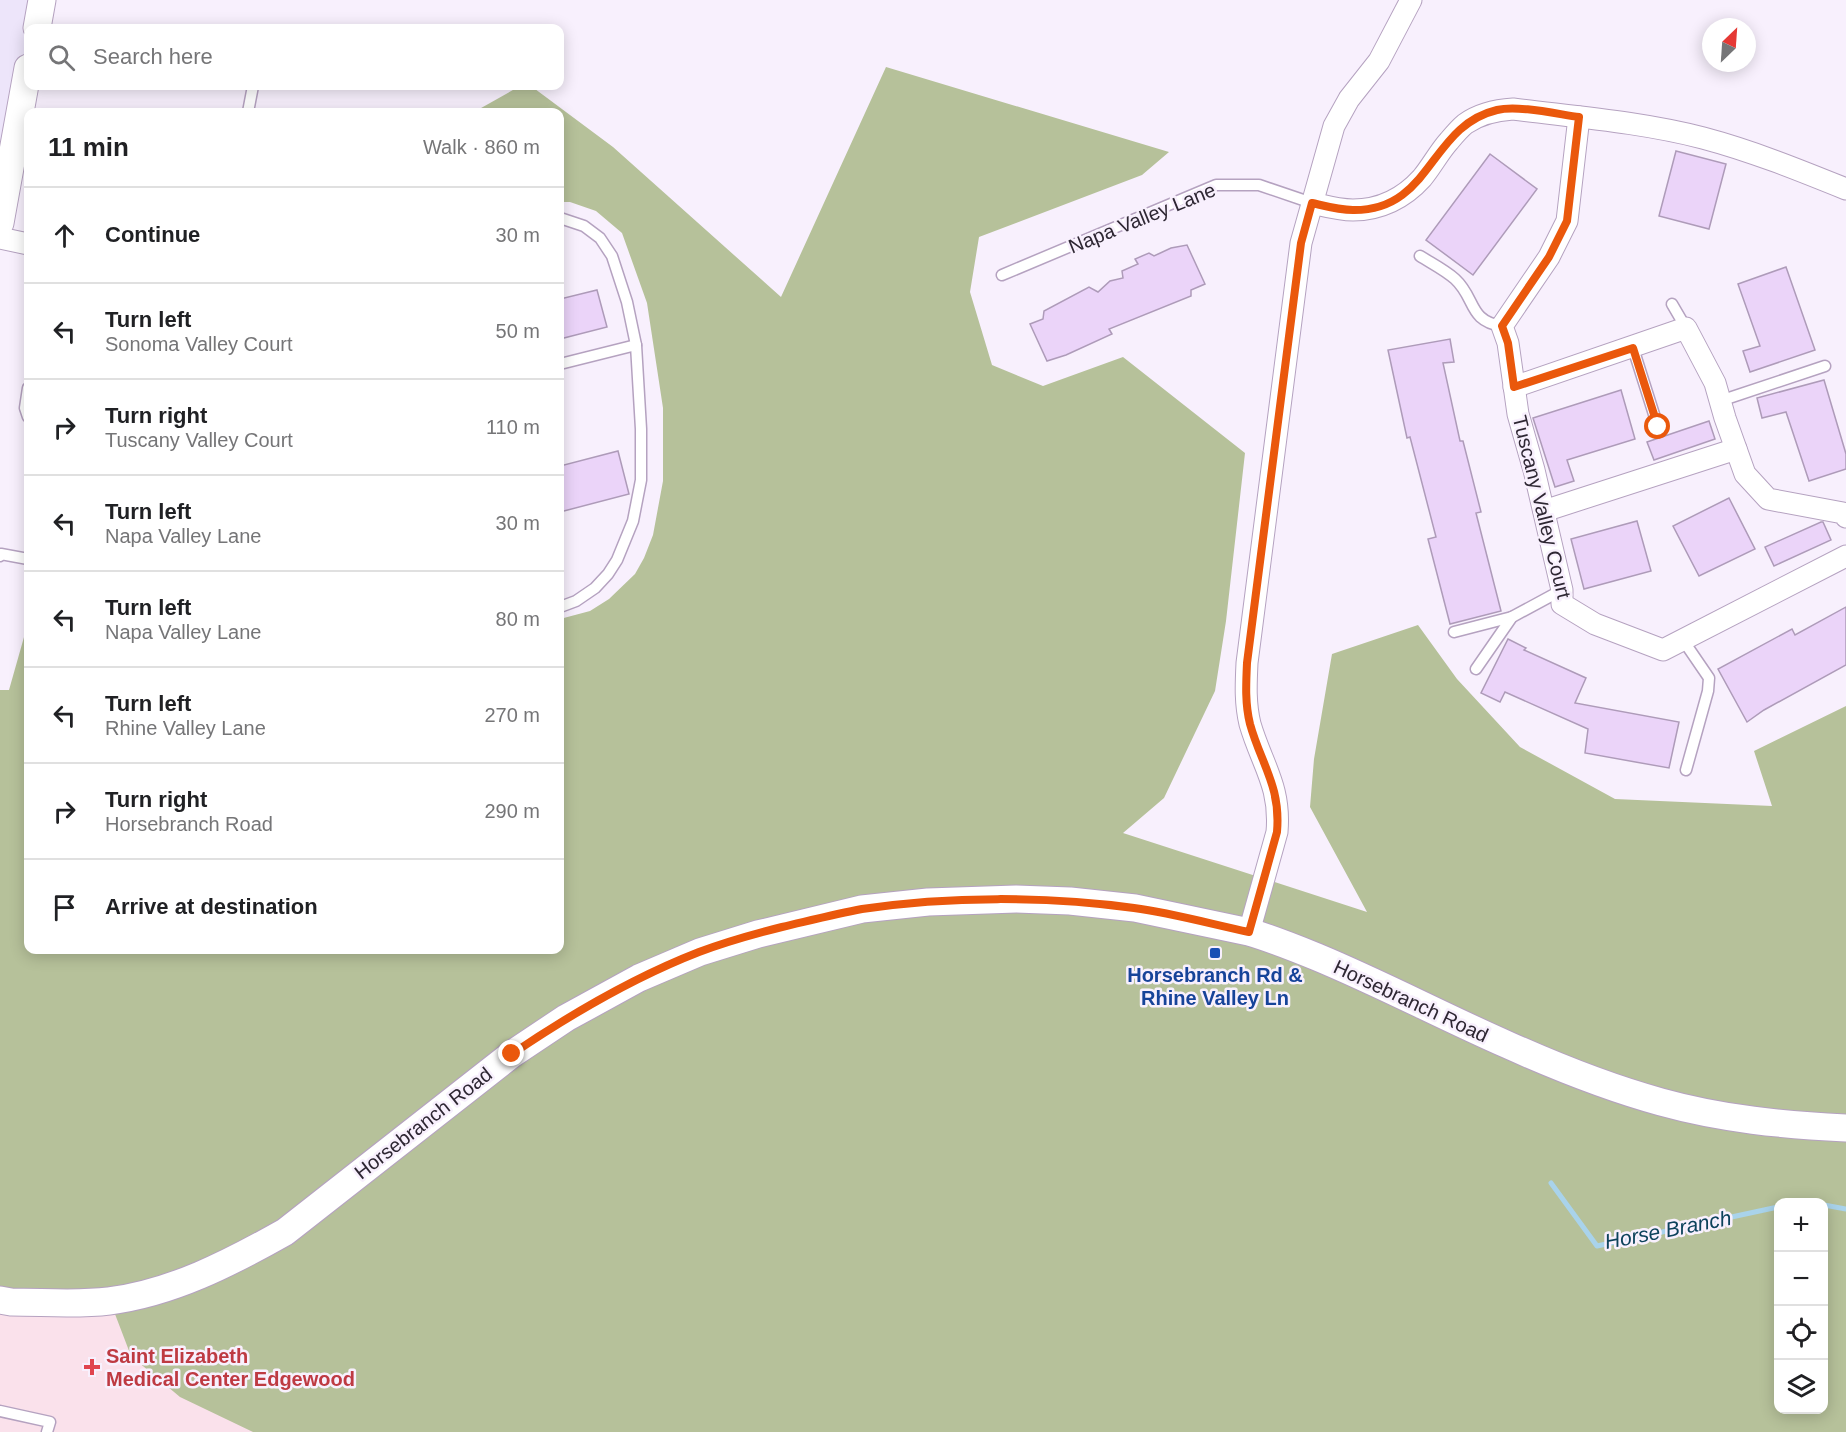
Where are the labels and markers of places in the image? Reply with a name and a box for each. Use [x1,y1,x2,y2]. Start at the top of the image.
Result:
marker: Horsebranch Rd & Rhine Valley Ln [1208,946,1222,960]
place label: Horsebranch Rd & Rhine Valley Ln [1127,964,1303,1009]
place label: Saint Elizabeth Medical Center Edgewood [106,1345,355,1390]
marker: Saint Elizabeth Medical Center Edgewood [83,1358,101,1376]

